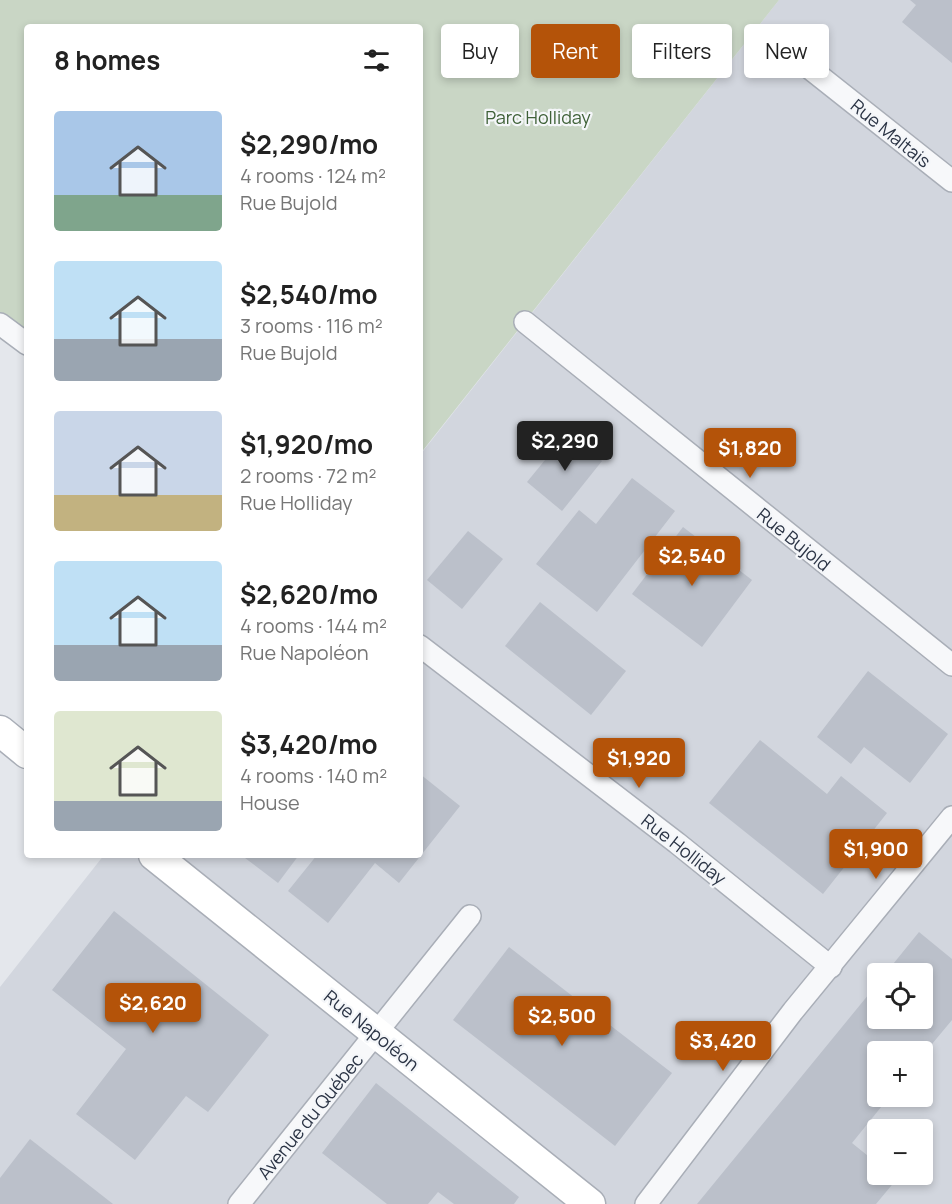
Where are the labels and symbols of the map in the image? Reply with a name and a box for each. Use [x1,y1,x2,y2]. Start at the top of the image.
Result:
street label: Rue Maltais [846,93,936,173]
park label: Parc Holliday [485,105,591,129]
pin: $2,290 [516,421,614,472]
pin: $1,820 [701,428,799,479]
street label: Rue Bujold [752,502,836,576]
pin: $2,540 [643,536,741,587]
pin: $1,920 [590,738,688,789]
street label: Rue Holliday [637,808,732,890]
pin: $1,900 [827,829,925,880]
pin: $2,620 [104,983,202,1034]
street label: Rue Napoléon [319,984,425,1076]
pin: $2,500 [513,996,611,1047]
pin: $3,420 [674,1021,772,1072]
street label: Avenue du Québec [252,1048,368,1184]

